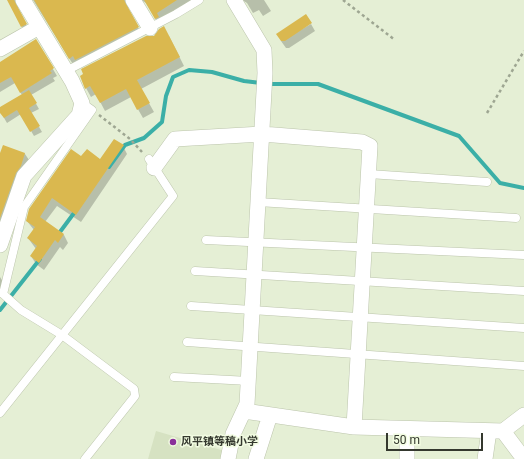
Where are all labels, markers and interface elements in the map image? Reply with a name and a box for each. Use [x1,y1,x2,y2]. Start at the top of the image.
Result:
scale bar [388,425,485,451]
text: 50 m [393,433,420,447]
place label: 风平镇等稿小学 [181,435,258,449]
marker: 风平镇等稿小学 [168,437,178,447]

